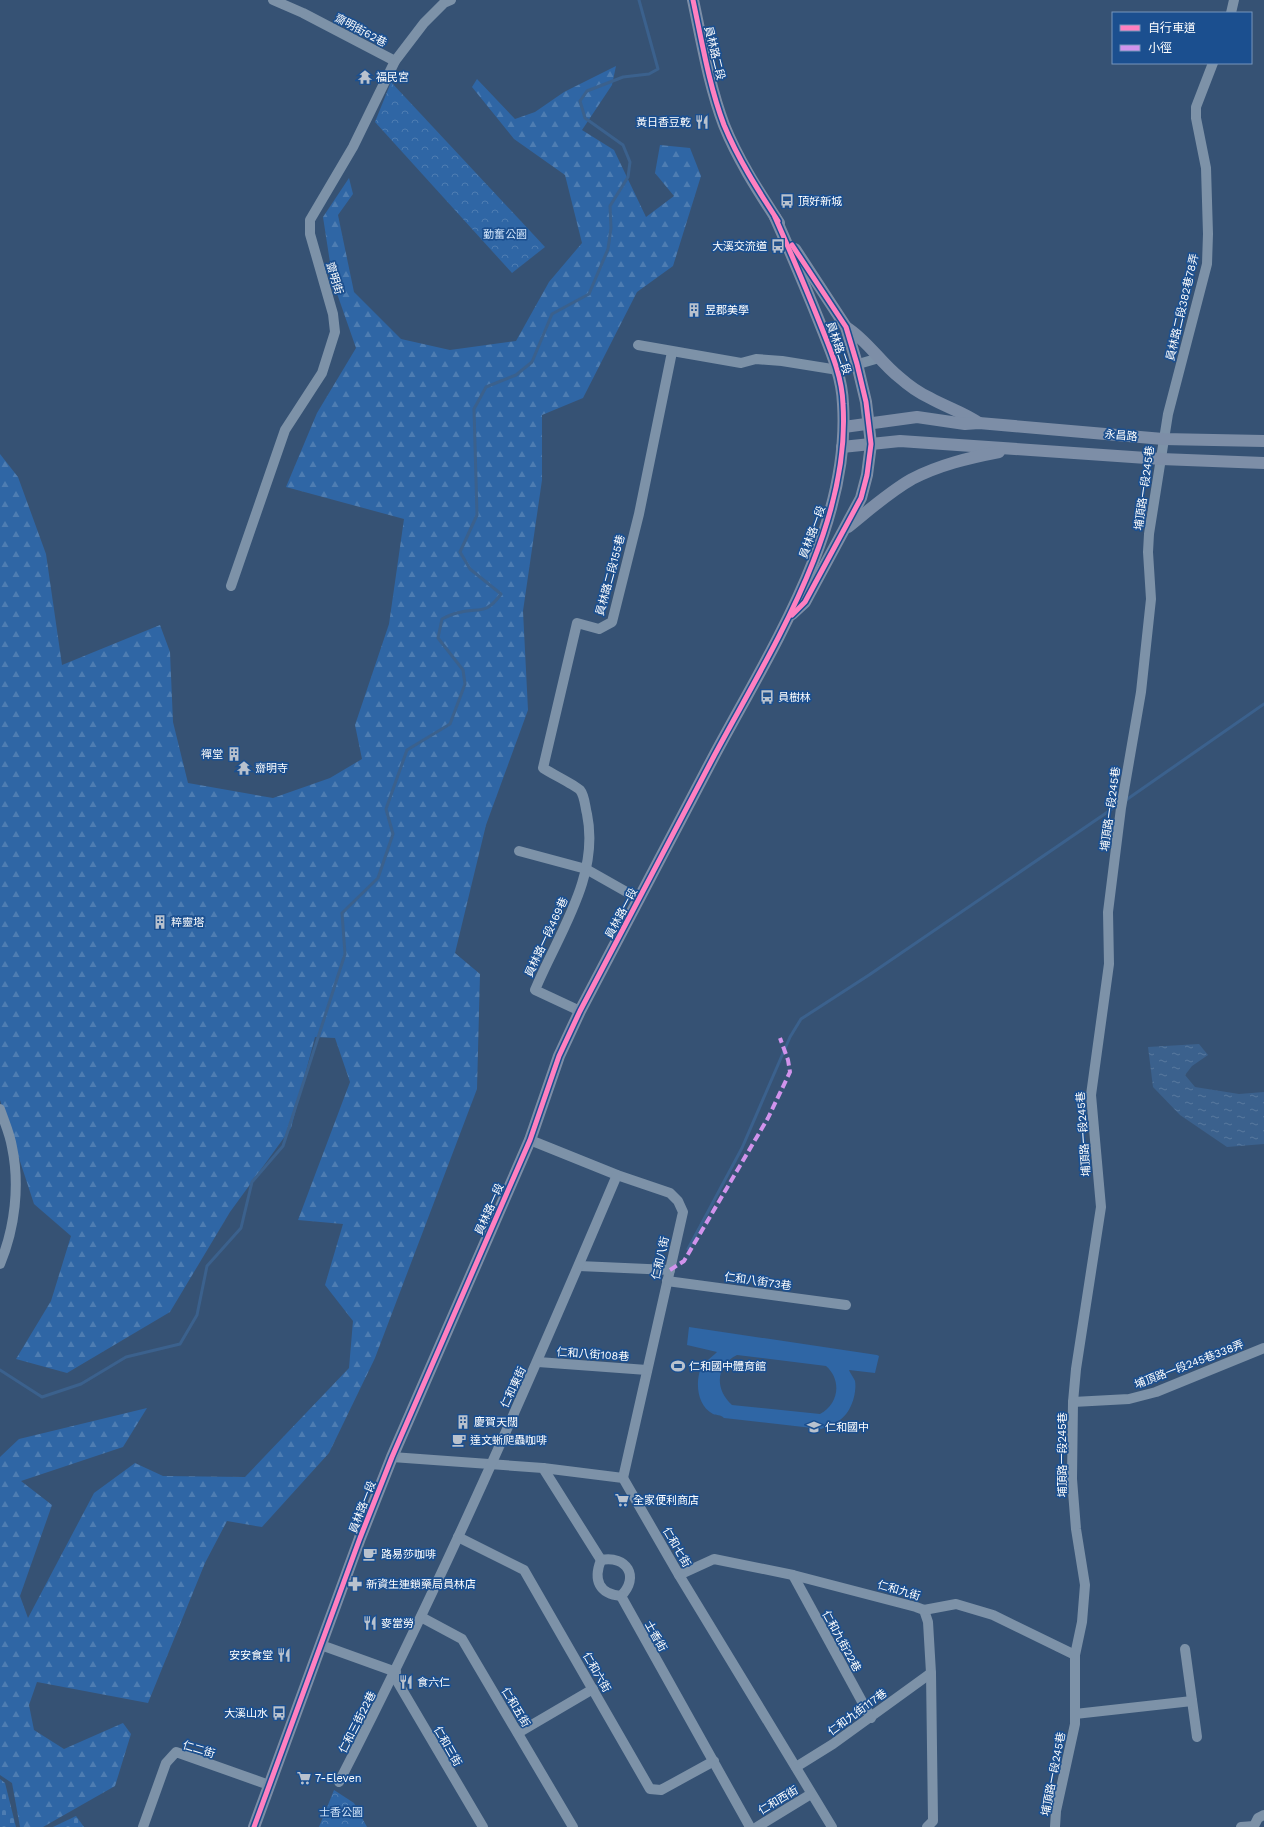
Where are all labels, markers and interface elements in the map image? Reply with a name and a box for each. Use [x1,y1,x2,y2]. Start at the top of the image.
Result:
street label: 齋明街62巷 [333,11,389,50]
legend [1112,12,1252,64]
text: 自行車道 [1148,21,1196,35]
street label: 員林路二段 [702,25,727,81]
text: 小徑 [1148,41,1172,55]
temple icon: 福民宮 [357,69,373,85]
place label: 福民宮 [376,71,409,84]
restaurant icon: 黃日香豆乾 [694,114,710,130]
place label: 黃日香豆乾 [636,116,691,129]
bus stop icon: 頂好新城 [779,193,795,209]
place label: 頂好新城 [798,195,842,208]
park label: 勤奮公園 [483,228,527,241]
bus stop icon: 大溪交流道 [770,238,786,254]
place label: 大溪交流道 [712,240,767,253]
street label: 員林路二段382巷78弄 [1164,252,1201,362]
street label: 齋明街 [323,260,346,296]
building icon: 昱郡美學 [686,302,702,318]
place label: 昱郡美學 [705,304,749,317]
street label: 員林路二段 [823,320,854,376]
street label: 永昌路 [1104,428,1138,443]
street label: 埔頂路一段245巷 [1132,445,1157,531]
street label: 員林路一段 [797,504,828,560]
street label: 員林路二段155巷 [593,533,628,617]
bus stop icon: 員樹林 [759,689,775,705]
place label: 員樹林 [778,691,811,704]
building icon: 禪堂 [226,746,242,762]
place label: 禪堂 [201,748,223,761]
temple icon: 齋明寺 [236,760,252,776]
place label: 齋明寺 [255,762,288,775]
street label: 埔頂路一段245巷 [1098,766,1123,852]
street label: 員林路一段 [603,886,640,941]
street label: 員林路一段469巷 [522,895,571,979]
building icon: 粹靈塔 [152,914,168,930]
place label: 粹靈塔 [171,916,204,929]
street label: 埔頂路一段245巷 [1074,1091,1093,1177]
street label: 員林路一段 [472,1181,507,1237]
street label: 仁和八街 [649,1235,672,1281]
street label: 仁和八街73巷 [724,1270,792,1293]
street label: 埔頂路一段245巷338弄 [1133,1338,1246,1391]
street label: 仁和八街108巷 [556,1345,630,1364]
sports icon: 仁和國中體育館 [670,1358,686,1374]
place label: 仁和國中體育館 [689,1360,766,1373]
street label: 仁和東街 [498,1365,529,1410]
street label: 埔頂路一段245巷 [1056,1412,1069,1498]
building icon: 慶賀天闊 [455,1414,471,1430]
place label: 慶賀天闊 [474,1416,518,1429]
school or university icon: 仁和國中 [806,1419,822,1435]
place label: 仁和國中 [825,1421,869,1434]
cafe icon: 達文蜥爬蟲咖啡 [451,1432,467,1448]
place label: 達文蜥爬蟲咖啡 [470,1434,547,1447]
street label: 員林路一段 [347,1479,378,1535]
supermarket icon: 全家便利商店 [614,1492,630,1508]
place label: 全家便利商店 [633,1494,699,1507]
street label: 仁和七街 [660,1525,693,1570]
cafe icon: 路易莎咖啡 [362,1546,378,1562]
place label: 路易莎咖啡 [381,1548,436,1561]
pharmacy icon: 新資生連鎖藥局員林店 [347,1576,363,1592]
place label: 新資生連鎖藥局員林店 [366,1578,476,1591]
street label: 仁和九街 [876,1578,922,1603]
street label: 仁和九街22巷 [819,1608,864,1674]
restaurant icon: 麥當勞 [362,1615,378,1631]
place label: 麥當勞 [381,1617,414,1630]
street label: 士香街 [642,1619,669,1654]
restaurant icon: 安安食堂 [276,1647,292,1663]
place label: 安安食堂 [229,1649,273,1662]
street label: 仁和六街 [580,1650,613,1695]
restaurant icon: 食六仁 [398,1674,414,1690]
place label: 食六仁 [417,1676,450,1689]
street label: 仁和五街 [499,1685,532,1729]
street label: 仁和九街117巷 [825,1687,889,1738]
street label: 仁和三街22巷 [336,1689,379,1755]
bus stop icon: 大溪山水 [271,1705,287,1721]
place label: 大溪山水 [224,1707,268,1720]
street label: 仁和三街 [431,1724,464,1769]
street label: 埔頂路一段245巷 [1039,1731,1068,1817]
street label: 仁二街 [181,1738,217,1761]
supermarket icon: 7-Eleven [296,1770,312,1786]
place label: 7-Eleven [315,1772,362,1785]
street label: 仁和西街 [756,1784,800,1817]
park label: 士香公園 [319,1806,363,1819]

